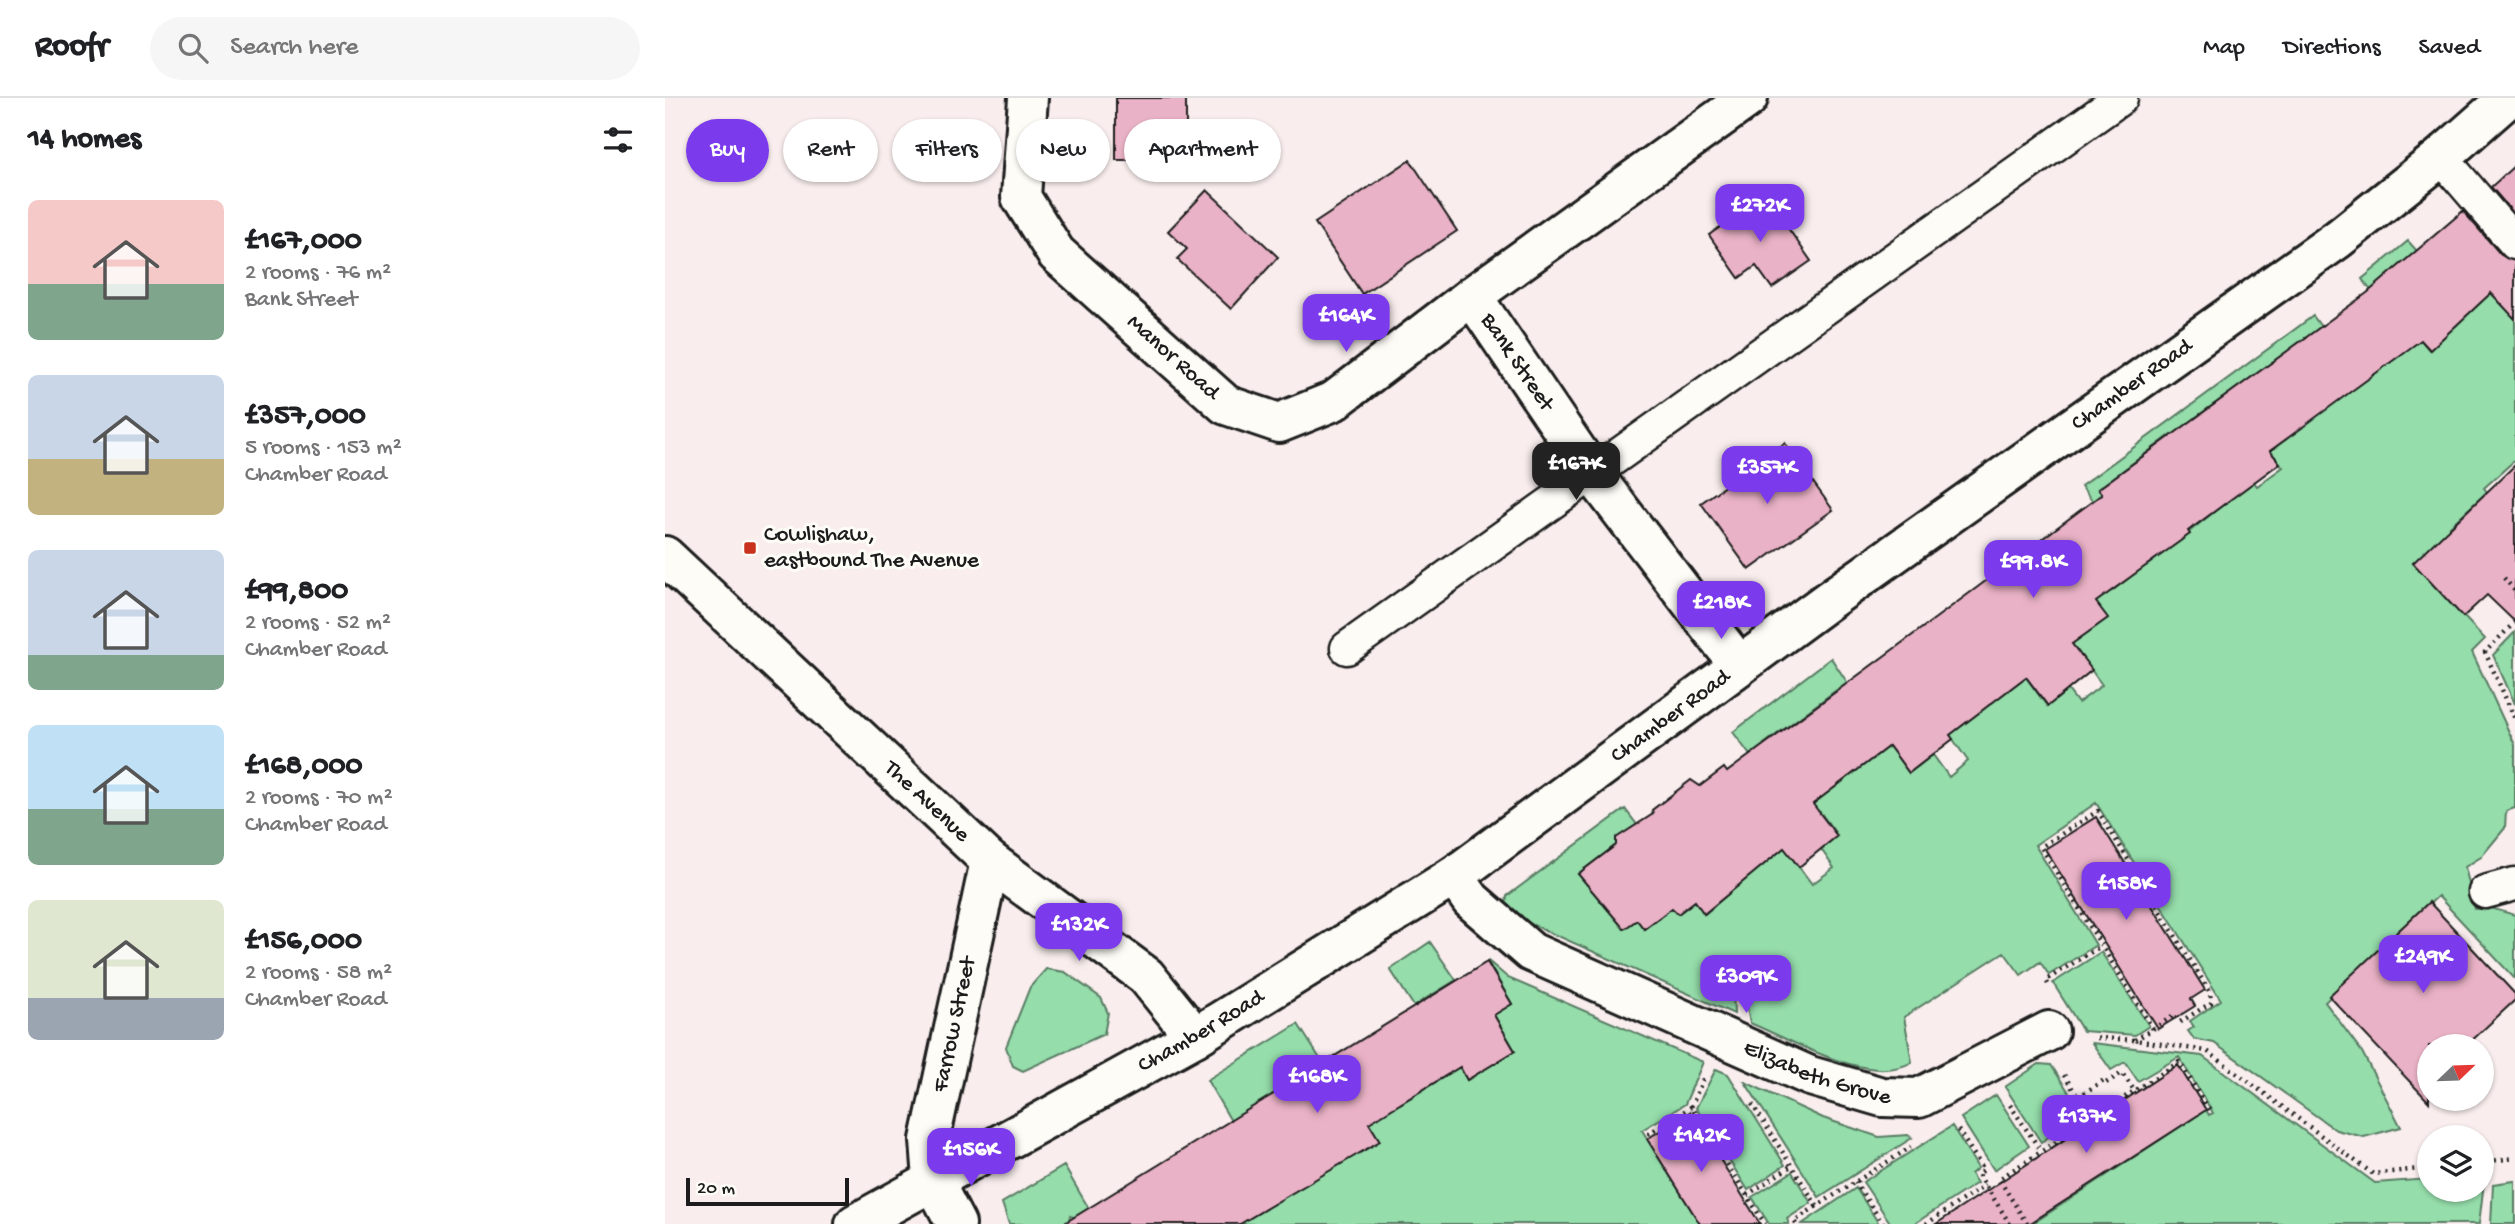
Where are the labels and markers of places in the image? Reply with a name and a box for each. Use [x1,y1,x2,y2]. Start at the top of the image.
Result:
pin: £272K [1711,184,1809,244]
pin: £164K [1297,294,1395,354]
pin: £167K [1527,442,1625,502]
pin: £357K [1718,446,1816,506]
place label: Cowlishaw, eastbound The Avenue [764,522,980,575]
marker: Cowlishaw, eastbound The Avenue [742,540,758,556]
pin: £99.8K [1976,540,2090,600]
pin: £218K [1672,582,1770,641]
pin: £158K [2077,862,2175,922]
pin: £132K [1030,904,1128,963]
pin: £249K [2374,936,2472,995]
pin: £309K [1697,956,1795,1015]
pin: £168K [1268,1056,1366,1115]
pin: £137K [2037,1096,2135,1155]
pin: £142K [1652,1114,1750,1174]
pin: £156K [922,1128,1020,1188]

